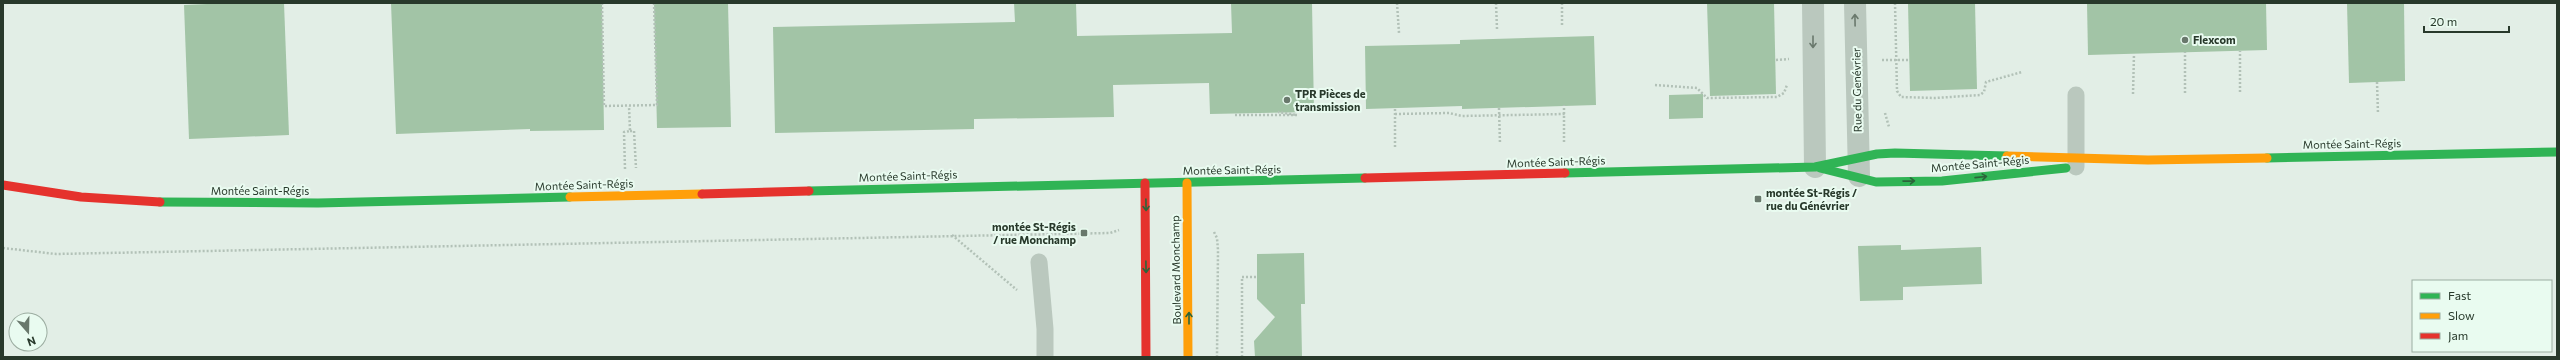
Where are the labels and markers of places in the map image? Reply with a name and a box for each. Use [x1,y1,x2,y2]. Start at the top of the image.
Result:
place label: Flexcom [2193,33,2236,46]
marker: Flexcom [2180,35,2190,45]
place label: TPR Pièces de transmission [1295,87,1366,113]
marker: TPR Pièces de transmission [1282,95,1292,105]
place label: montée St-Régis / rue du Génévrier [1766,186,1857,212]
marker: montée St-Régis / rue du Génévrier [1753,194,1763,204]
place label: montée St-Régis / rue Monchamp [992,220,1076,246]
marker: montée St-Régis / rue Monchamp [1079,228,1089,238]

